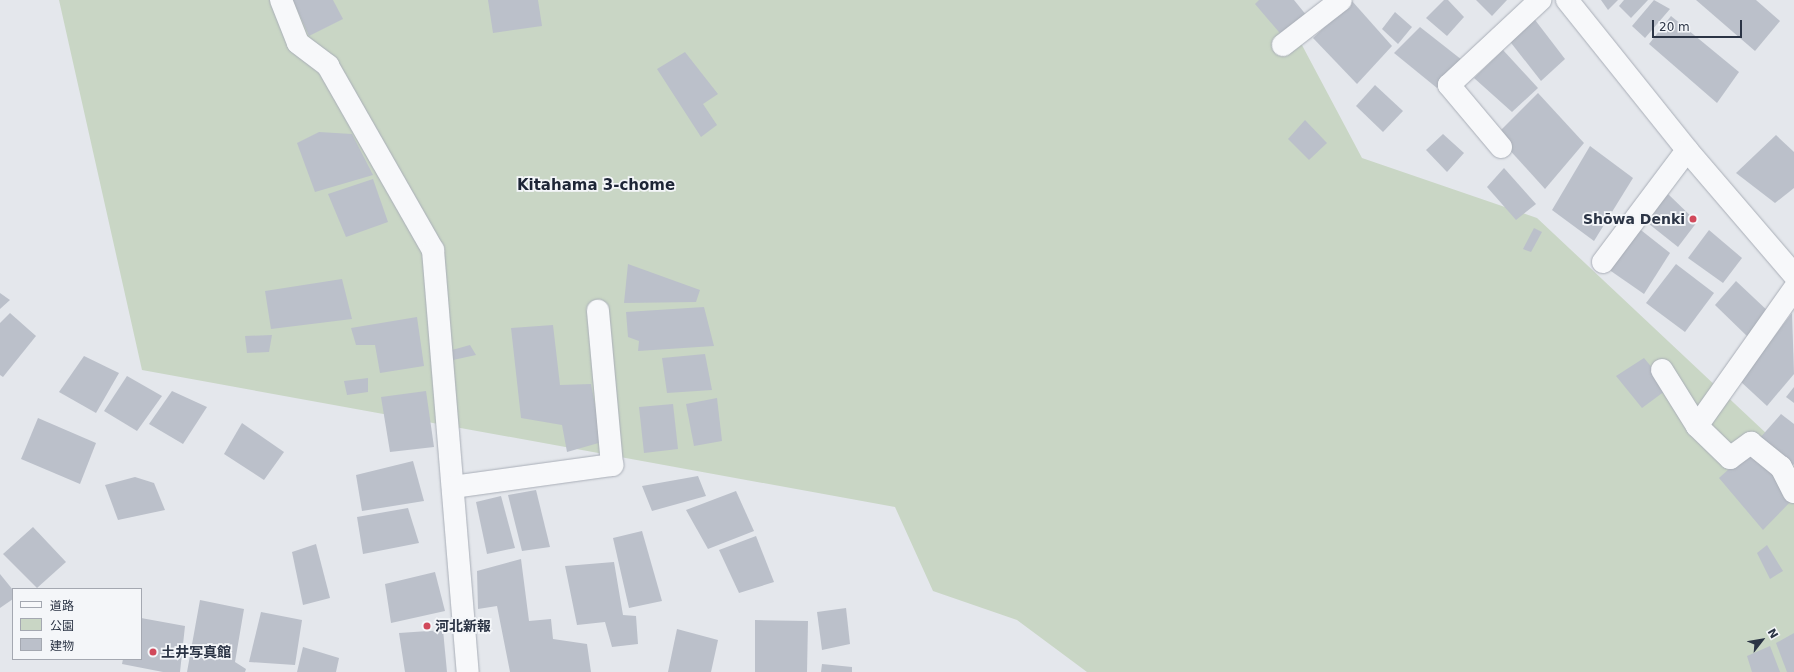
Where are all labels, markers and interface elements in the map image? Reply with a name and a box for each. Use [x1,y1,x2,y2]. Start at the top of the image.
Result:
scale bar [1654,12,1744,38]
text: 20 m [1659,20,1690,34]
district label: Kitahama 3-chome [517,177,675,195]
place label: Shōwa Denki [1583,211,1685,227]
marker: Shōwa Denki [1688,214,1698,224]
legend [12,588,142,660]
text: 道路 [50,599,74,613]
place label: 河北新報 [435,618,491,634]
text: 公園 [50,619,74,633]
north arrow [1742,620,1782,660]
marker: 河北新報 [422,621,432,631]
text: N [1765,626,1781,641]
text: 建物 [50,639,74,653]
place label: 土井写真館 [161,644,231,660]
marker: 土井写真館 [148,647,158,657]

